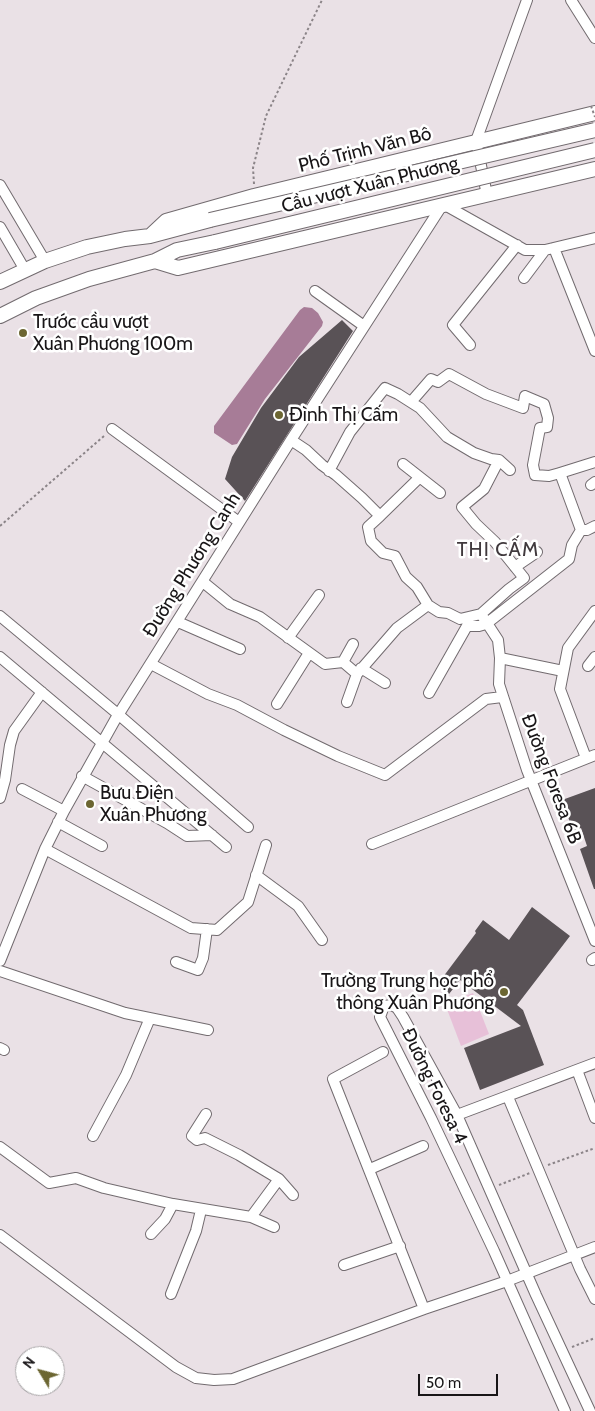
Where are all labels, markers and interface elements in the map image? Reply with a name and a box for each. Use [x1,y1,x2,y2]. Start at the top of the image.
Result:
street label: Phố Trịnh Văn Bô [296,122,434,178]
street label: Cầu vượt Xuân Phương [279,152,461,218]
place label: Trước cầu vượt Xuân Phương 100m [33,311,193,355]
marker: Trước cầu vượt Xuân Phương 100m [17,327,29,339]
place label: Đình Thị Cấm [289,404,398,426]
marker: Đình Thị Cấm [273,409,285,421]
street label: Đường Phương Canh [138,488,246,642]
district label: THỊ CẤM [456,538,540,562]
street label: Đường Foresa 6B [516,711,586,847]
place label: Bưu Điện Xuân Phương [100,782,206,826]
marker: Bưu Điện Xuân Phương [84,798,96,810]
place label: Trường Trung học phổ thông Xuân Phương [321,970,494,1014]
marker: Trường Trung học phổ thông Xuân Phương [498,986,510,998]
street label: Đường Foresa 4 [396,1024,472,1148]
north arrow [15,1346,65,1396]
text: N [19,1353,39,1372]
scale bar [420,1364,500,1396]
text: 50 m [426,1374,461,1392]

